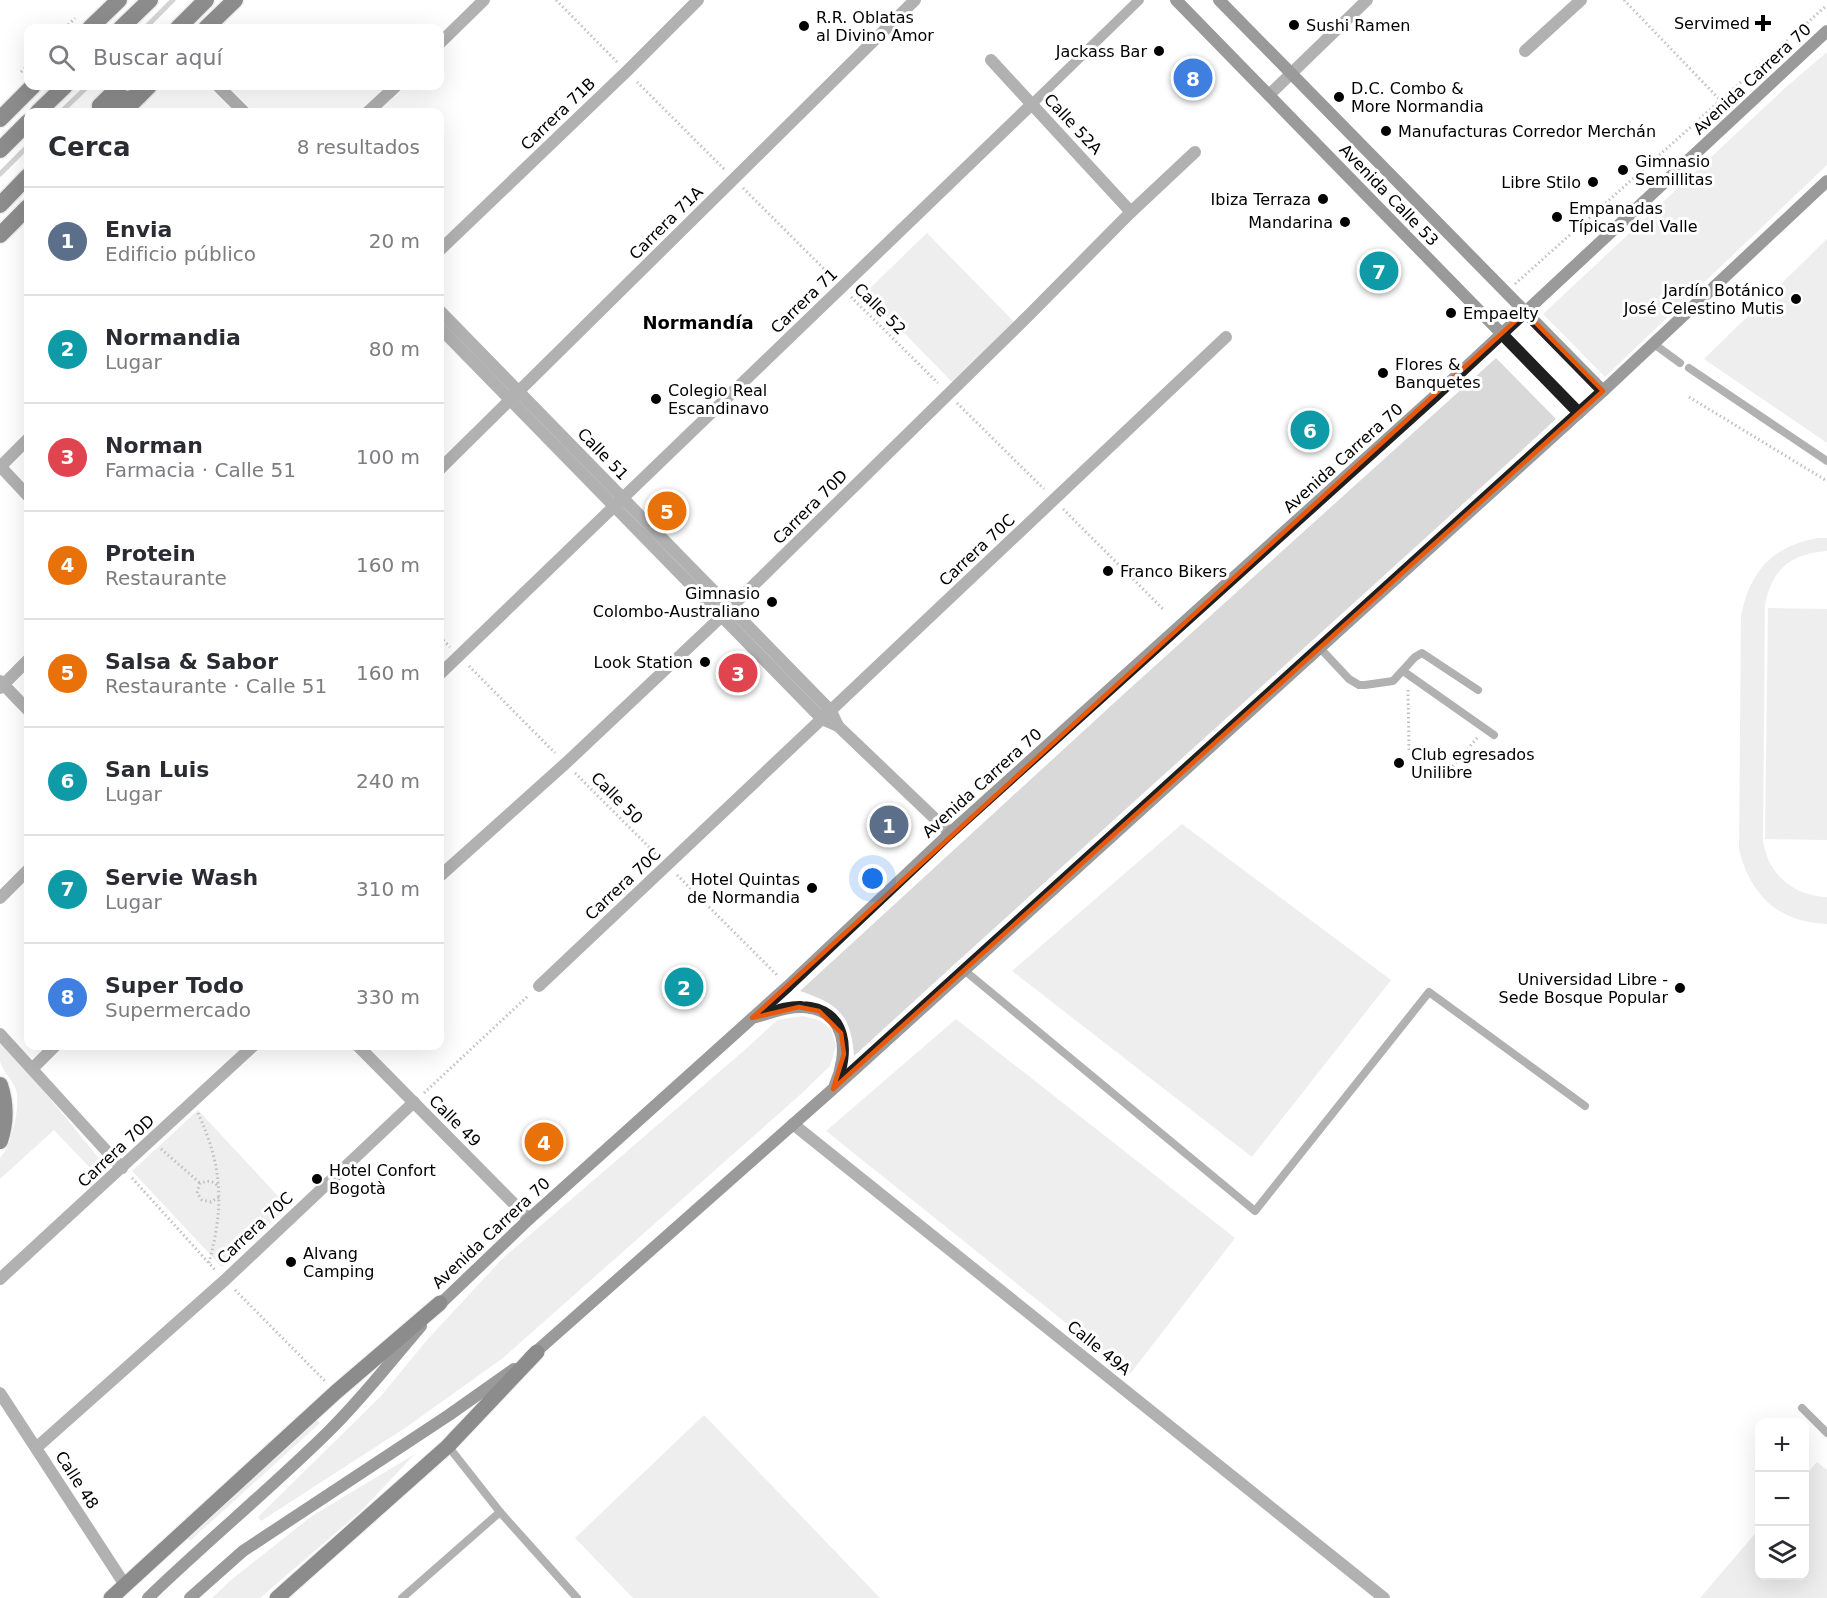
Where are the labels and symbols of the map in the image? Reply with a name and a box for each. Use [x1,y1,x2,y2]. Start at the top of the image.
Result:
place label: R.R. Oblatas al Divino Amor [816,8,934,45]
place label: Servimed [1674,14,1750,33]
marker: Servimed [1754,14,1772,32]
place label: Sushi Ramen [1306,16,1410,35]
marker: Sushi Ramen [1287,18,1301,32]
marker: R.R. Oblatas al Divino Amor [797,19,811,33]
street label: Avenida Carrera 70 [1689,19,1815,139]
place label: Jackass Bar [1055,42,1147,61]
marker: Jackass Bar [1152,44,1166,58]
pin: 8 [1174,56,1212,100]
street label: Carrera 71B [517,74,599,154]
place label: D.C. Combo & More Normandia [1351,79,1484,116]
street label: Calle 52A [1040,90,1106,158]
marker: D.C. Combo & More Normandia [1332,90,1346,104]
place label: Manufacturas Corredor Merchán [1398,122,1656,141]
marker: Manufacturas Corredor Merchán [1379,124,1393,138]
street label: Avenida Calle 53 [1336,140,1442,250]
place label: Gimnasio Semillitas [1635,152,1713,189]
marker: Gimnasio Semillitas [1616,163,1630,177]
place label: Libre Stilo [1501,173,1581,192]
marker: Libre Stilo [1586,175,1600,189]
street label: Carrera 71A [625,182,707,264]
place label: Ibiza Terraza [1211,190,1311,209]
marker: Ibiza Terraza [1316,192,1330,206]
place label: Empanadas Típicas del Valle [1568,199,1698,236]
marker: Empanadas Típicas del Valle [1550,210,1564,224]
place label: Mandarina [1248,213,1333,232]
marker: Mandarina [1338,215,1352,229]
pin: 7 [1360,248,1398,294]
street label: Carrera 71 [767,265,841,337]
street label: Calle 52 [850,279,910,339]
place label: Jardín Botánico José Celestino Mutis [1623,281,1784,318]
marker: Jardín Botánico José Celestino Mutis [1789,292,1803,306]
place label: Empaelty [1463,304,1539,323]
marker: Empaelty [1444,306,1458,320]
district label: Normandía [642,312,754,333]
place label: Flores & Banquetes [1395,355,1481,392]
marker: Flores & Banquetes [1376,366,1390,380]
place label: Colegio Real Escandinavo [668,381,769,418]
marker: Colegio Real Escandinavo [649,392,663,406]
street label: Avenida Carrera 70 [1279,399,1407,517]
pin: 6 [1290,408,1330,452]
street label: Calle 51 [574,424,632,484]
street label: Carrera 70D [769,466,851,548]
pin: 5 [648,488,686,534]
street label: Carrera 70C [935,510,1019,590]
place label: Franco Bikers [1120,562,1227,581]
marker: Franco Bikers [1101,564,1115,578]
place label: Gimnasio Colombo-Australiano [593,584,760,621]
marker: Gimnasio Colombo-Australiano [765,595,779,609]
pin: 3 [718,650,758,696]
place label: Look Station [594,653,693,672]
marker: Look Station [698,655,712,669]
street label: Avenida Carrera 70 [918,724,1046,842]
place label: Club egresados Unilibre [1411,745,1535,782]
marker: Club egresados Unilibre [1392,756,1406,770]
street label: Calle 50 [587,768,647,828]
pin: 1 [870,802,908,848]
street label: Carrera 70C [581,844,665,924]
your location [858,864,887,893]
place label: Hotel Quintas de Normandia [687,870,800,907]
marker: Hotel Quintas de Normandia [805,881,819,895]
pin: 2 [664,964,704,1010]
place label: Universidad Libre - Sede Bosque Popular [1499,970,1668,1007]
marker: Universidad Libre - Sede Bosque Popular [1673,981,1687,995]
street label: Calle 49 [425,1091,485,1151]
street label: Carrera 70D [74,1111,158,1191]
pin: 4 [524,1120,564,1164]
place label: Hotel Confort Bogotà [329,1161,436,1198]
marker: Hotel Confort Bogotà [310,1172,324,1186]
street label: Avenida Carrera 70 [428,1173,554,1293]
street label: Carrera 70C [213,1188,297,1268]
place label: Alvang Camping [303,1244,374,1281]
marker: Alvang Camping [284,1255,298,1269]
street label: Calle 49A [1063,1317,1135,1379]
street label: Calle 48 [51,1448,103,1512]

